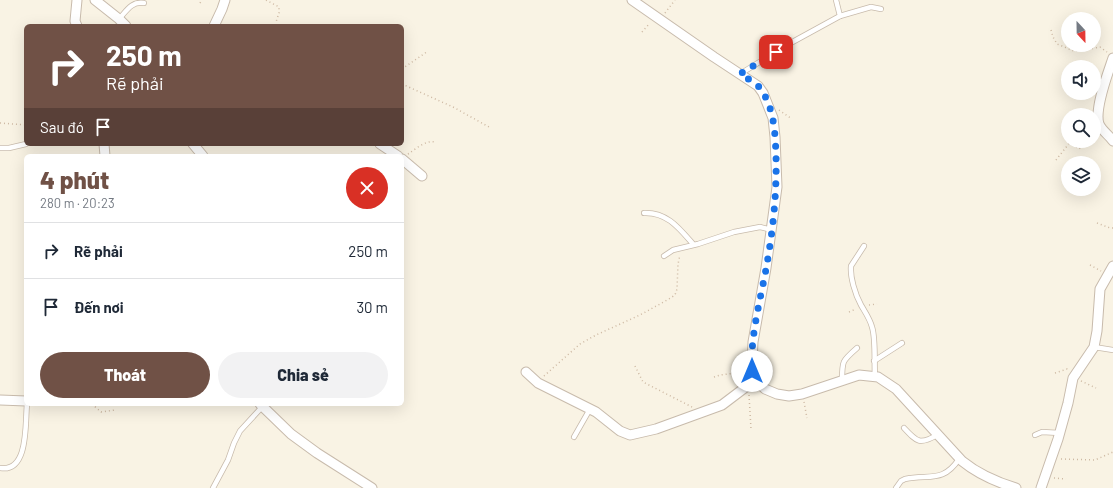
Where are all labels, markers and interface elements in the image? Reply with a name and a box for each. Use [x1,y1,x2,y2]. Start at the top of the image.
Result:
north arrow [1061,12,1101,52]
map controls [1061,12,1101,196]
pin [759,35,793,69]
text: 250 m [106,38,182,72]
icon: right [40,40,92,92]
icon: arrive [765,41,787,63]
button: sound [1061,60,1101,100]
text: Rẽ phải [106,72,164,94]
button: search [1061,108,1101,148]
icon: arrive [92,116,114,138]
text: Sau đó [40,118,84,136]
button: layers [1061,156,1101,196]
text: 4 phút [40,165,109,194]
button: close [346,167,388,209]
text: 280 m · 20:23 [40,195,115,211]
icon: right [40,240,62,262]
text: Rẽ phải [74,242,123,260]
text: 250 m [348,242,388,260]
icon: arrive [40,296,62,318]
text: Đến nơi [74,298,124,316]
text: 30 m [356,298,388,316]
position arrow [731,350,773,392]
button: Thoát [40,352,210,398]
button: Chia sẻ [218,352,388,398]

